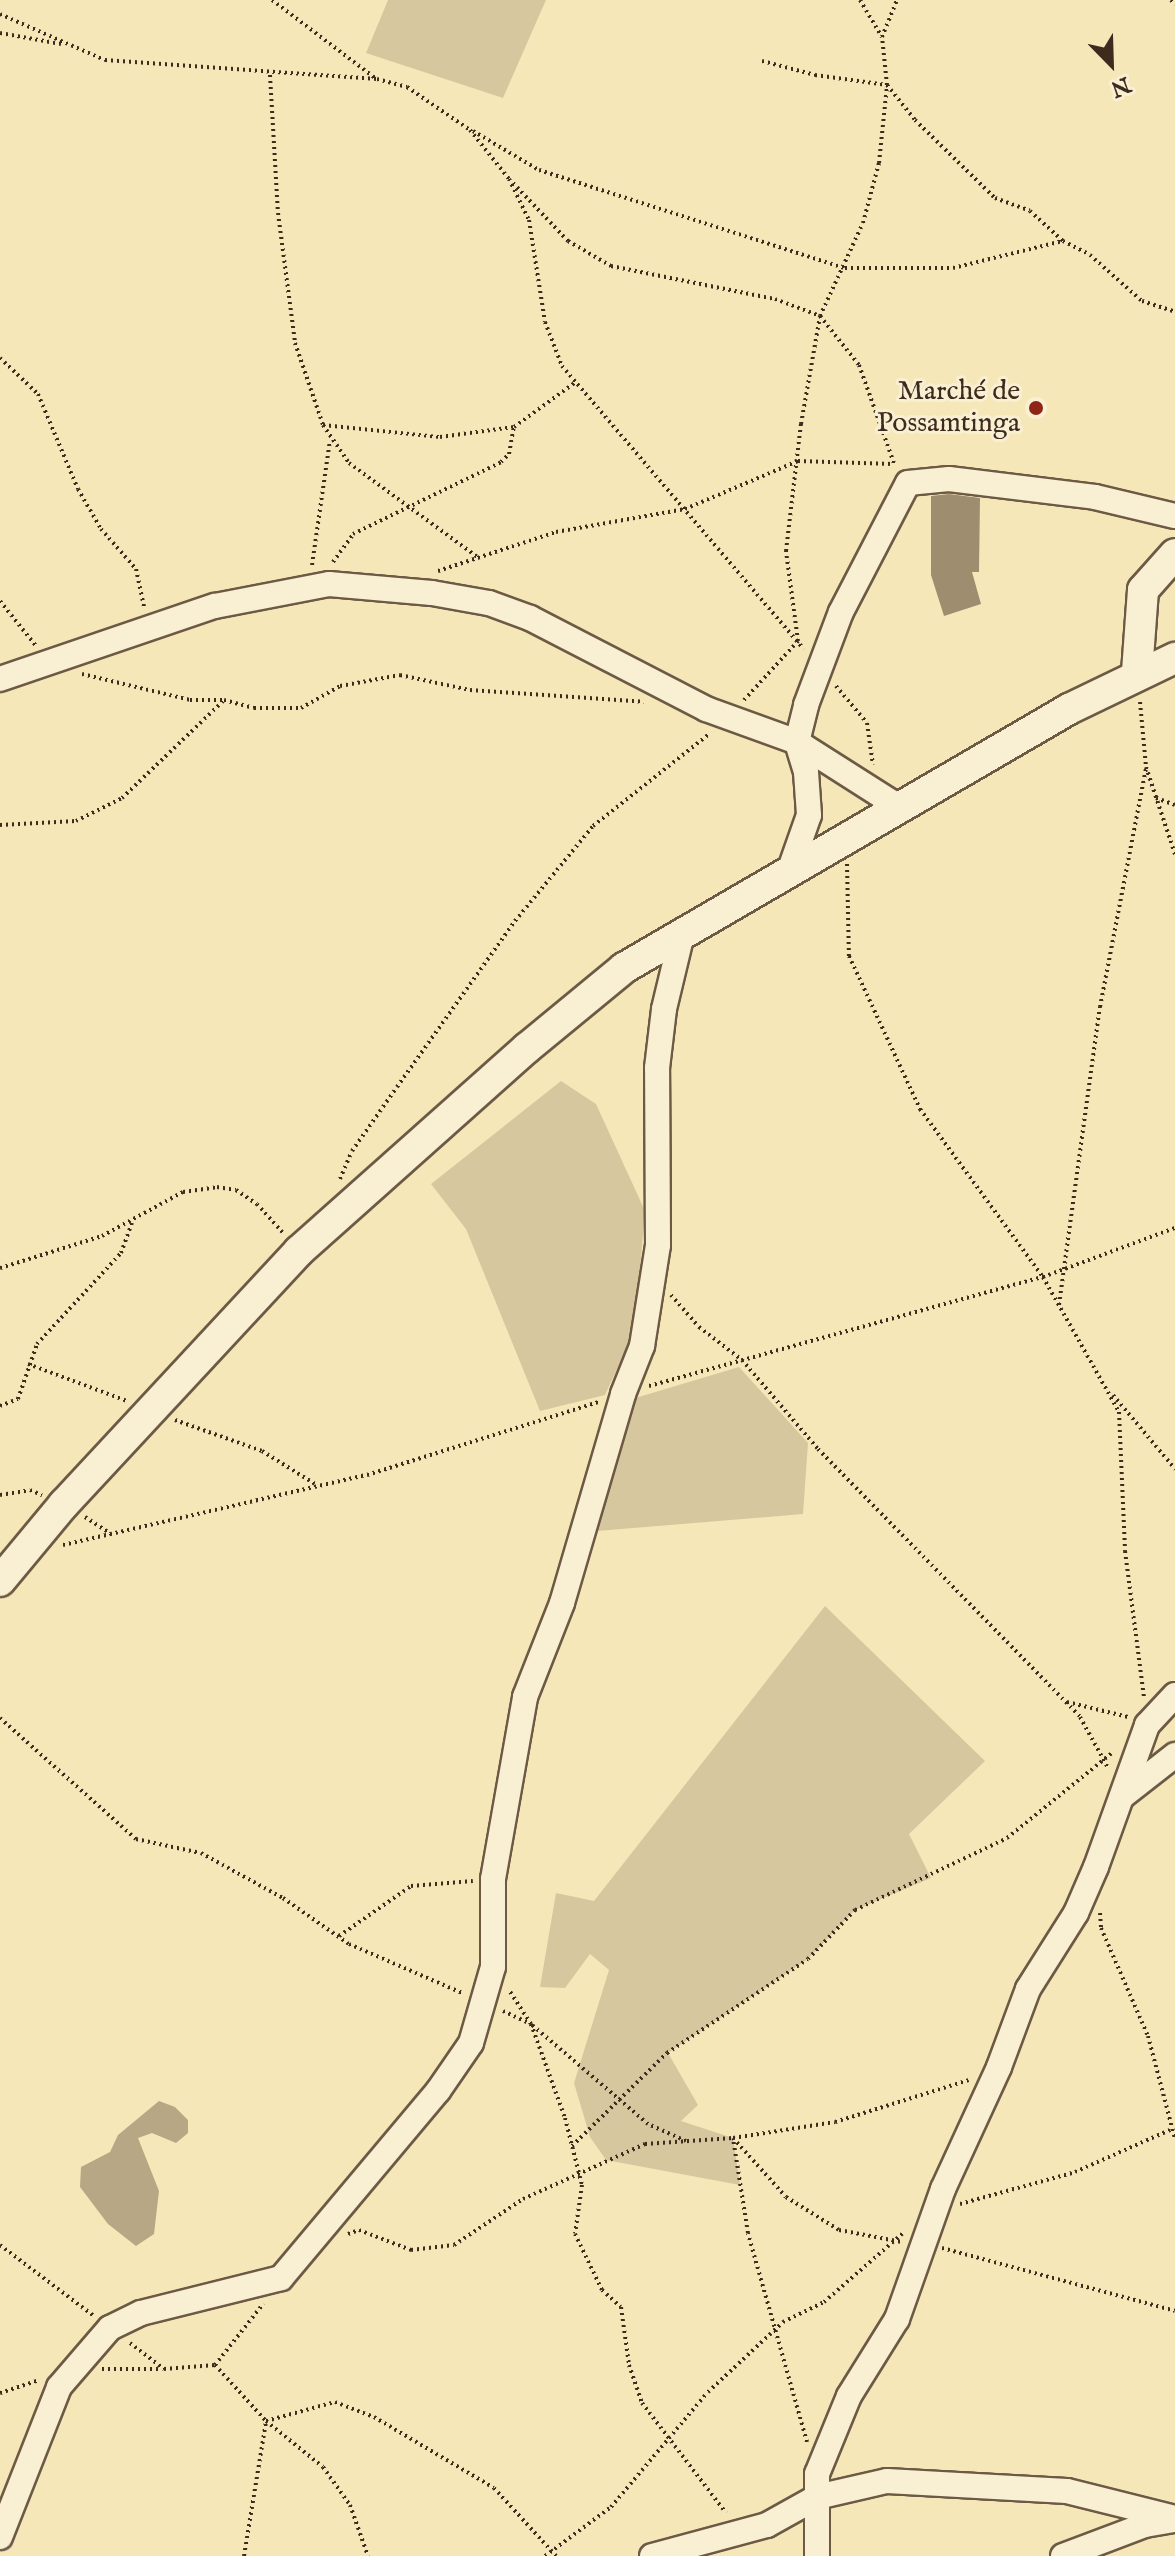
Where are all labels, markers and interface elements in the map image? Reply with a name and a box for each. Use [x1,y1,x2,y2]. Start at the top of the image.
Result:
north arrow [1071,24,1151,104]
text: N [1106,69,1135,103]
place label: Marché de Possamtinga [877,375,1020,441]
marker: Marché de Possamtinga [1027,399,1045,417]

